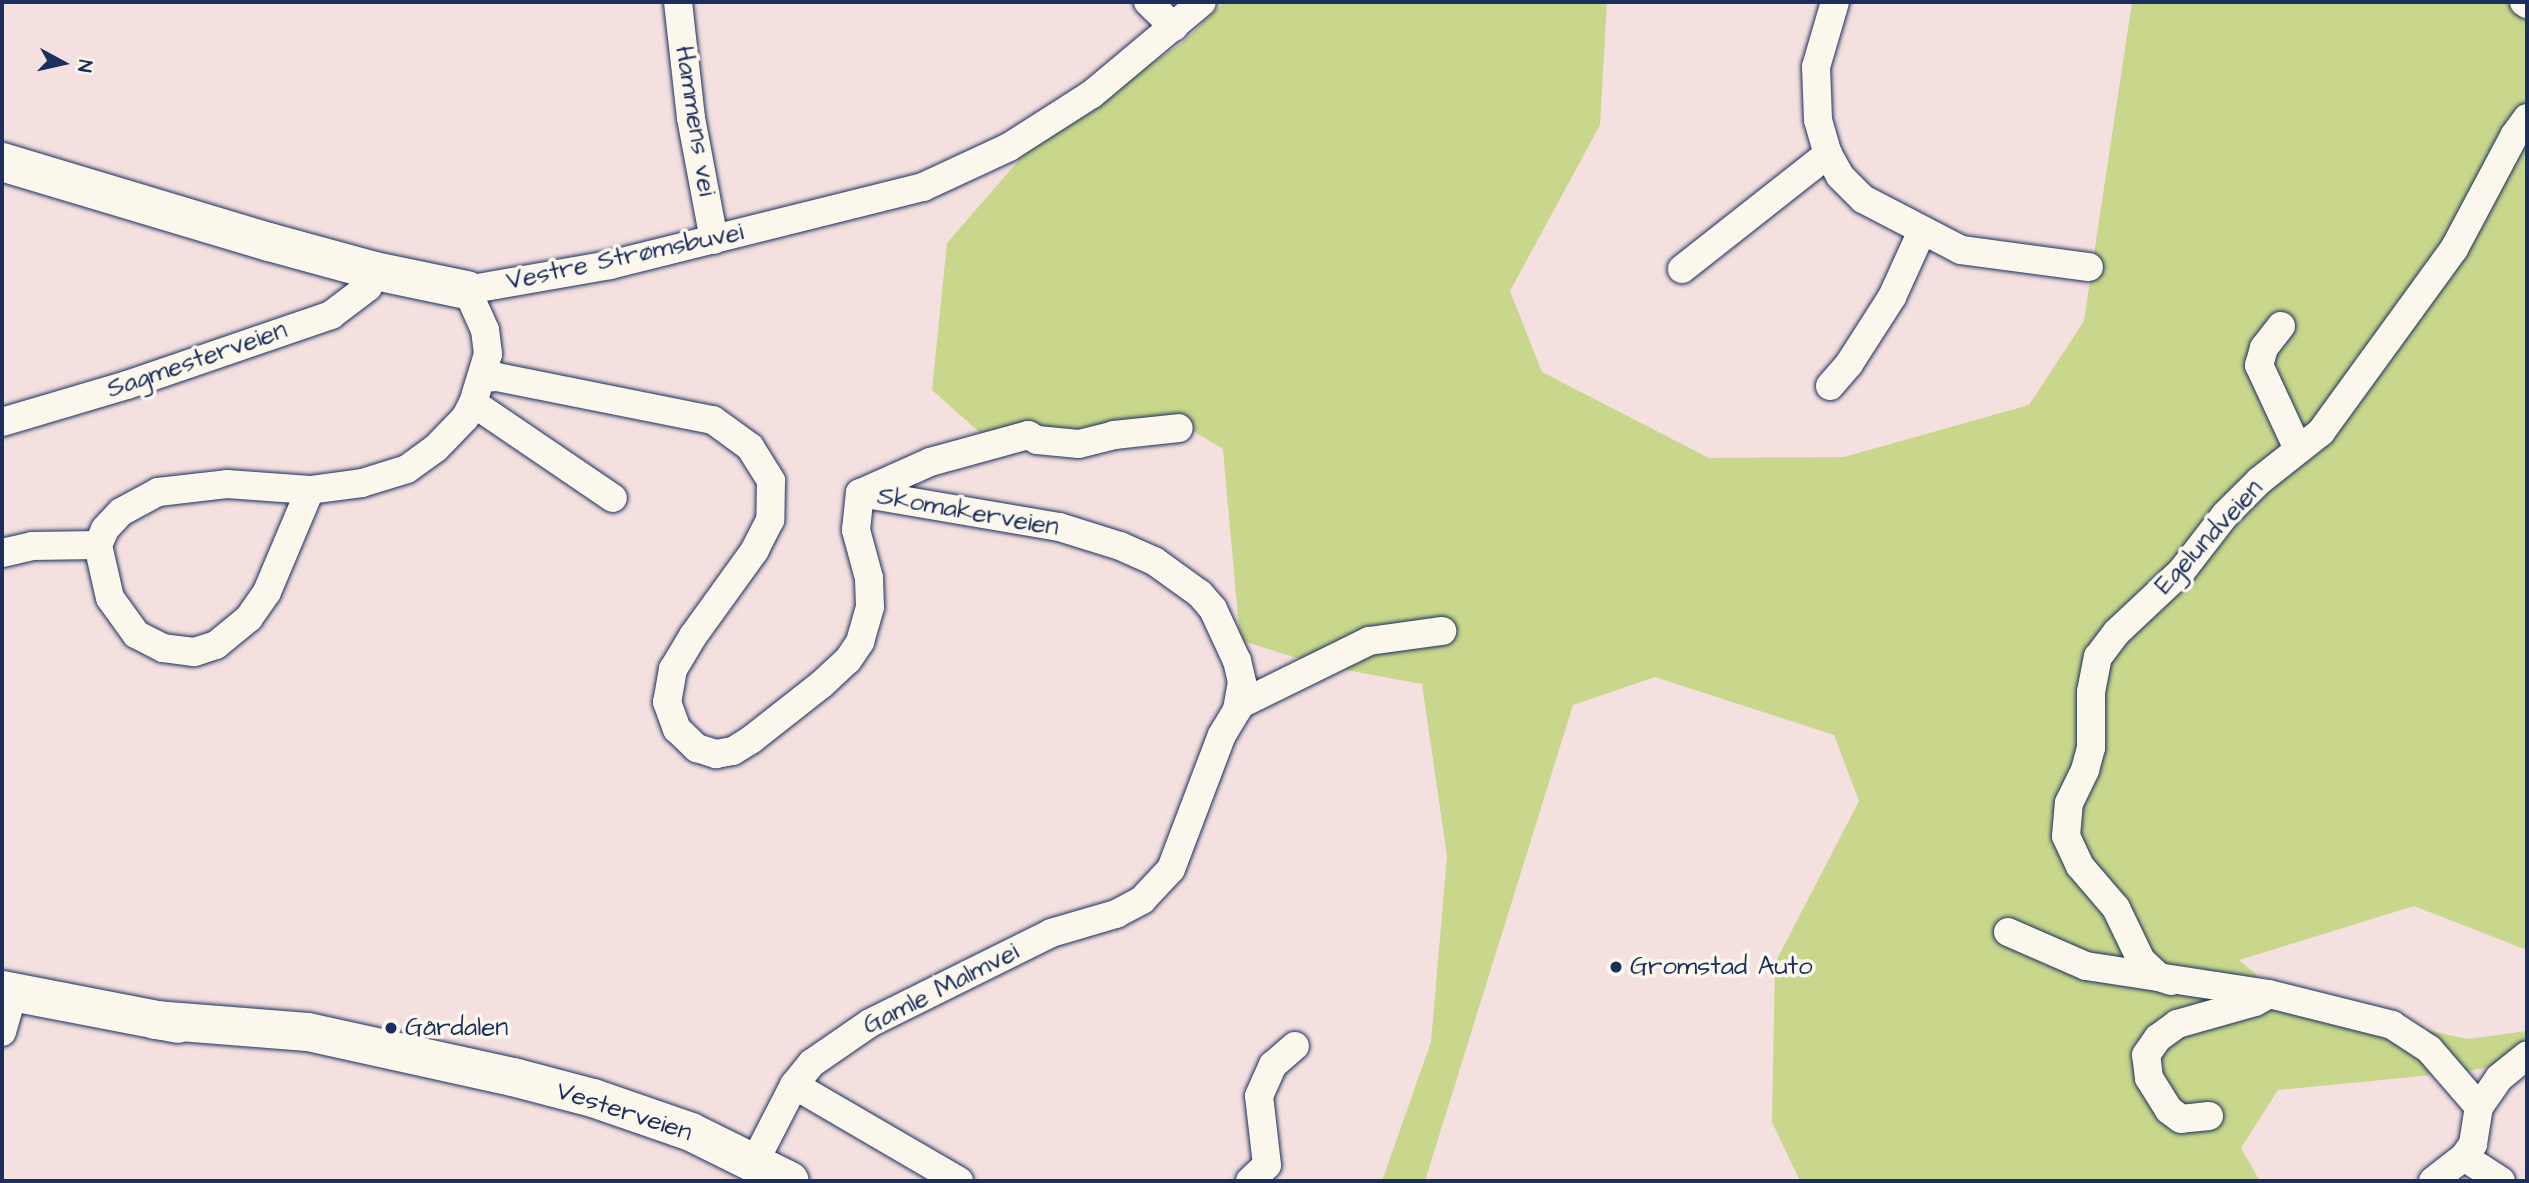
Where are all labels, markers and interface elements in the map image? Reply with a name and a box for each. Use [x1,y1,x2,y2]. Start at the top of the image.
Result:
north arrow [28,28,98,98]
street label: Hammens vei [668,44,722,198]
text: N [70,58,98,74]
street label: Vestre Strømsbuvei [504,217,746,297]
street label: Sagmesterveien [103,315,291,405]
street label: Egelundveien [2148,473,2270,601]
street label: Skomakerveien [875,481,1061,543]
street label: Gamle Malmvei [858,936,1024,1042]
place label: Gromstad Auto [1630,951,1813,983]
marker: Gromstad Auto [1608,959,1624,975]
place label: Gårdalen [405,1012,508,1044]
marker: Gårdalen [383,1020,399,1036]
street label: Vesterveien [552,1075,696,1149]

